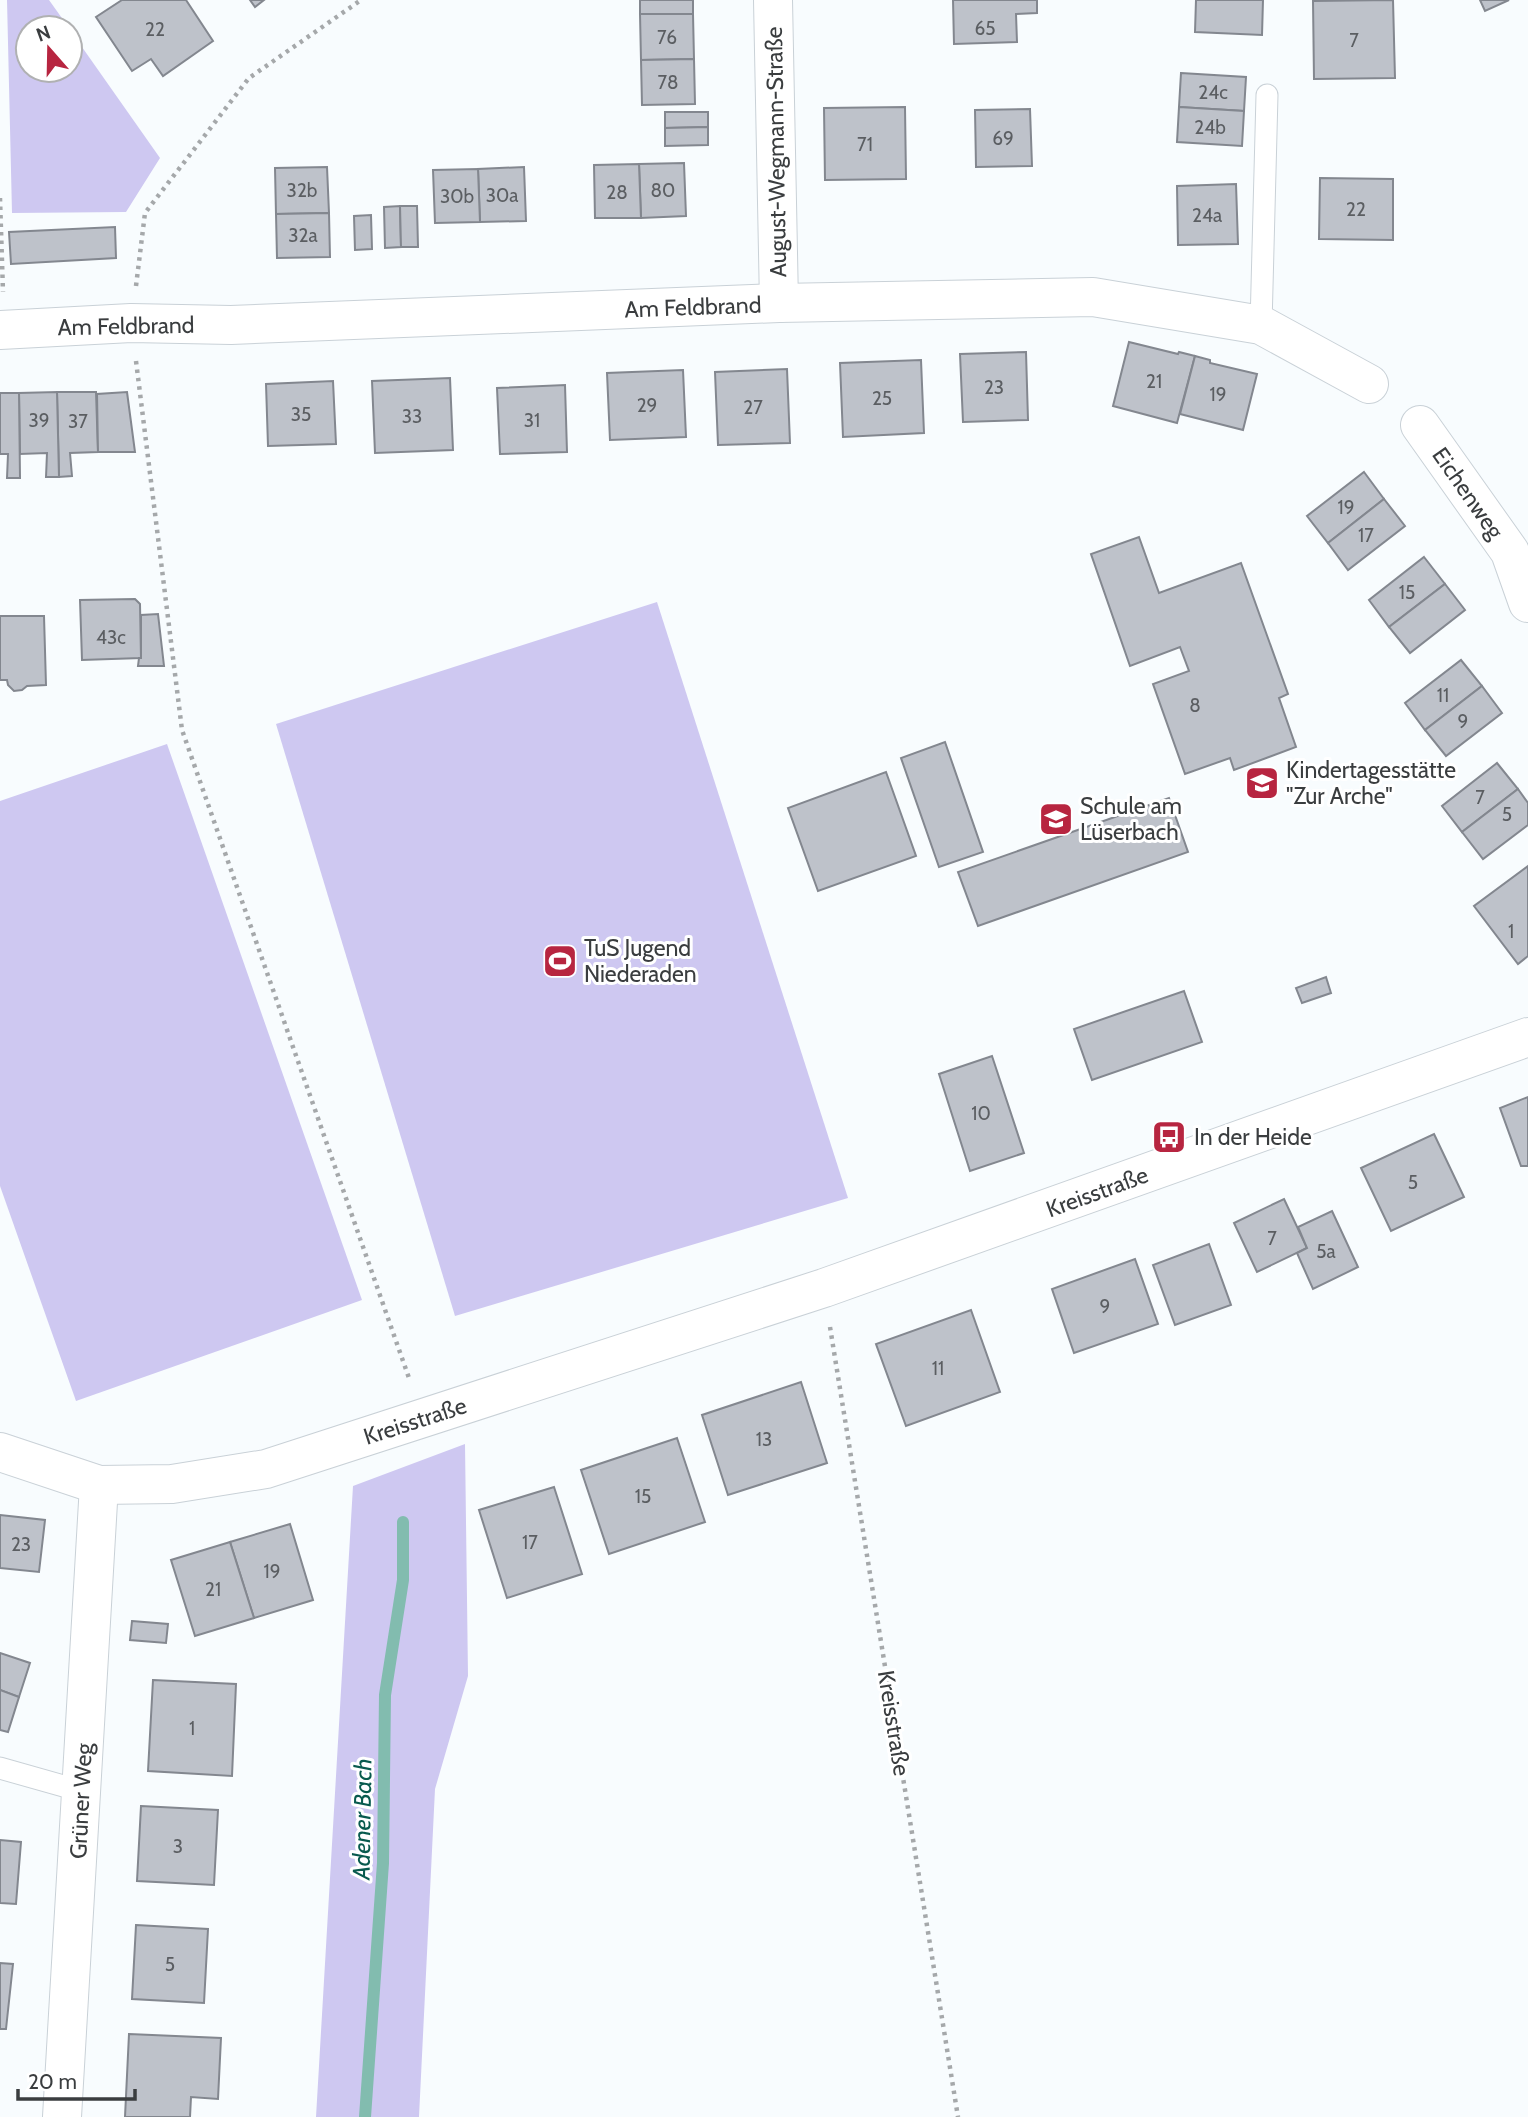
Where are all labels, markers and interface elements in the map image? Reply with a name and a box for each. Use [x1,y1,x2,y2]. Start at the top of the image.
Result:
north arrow [14,14,84,84]
house number: 65 [974,17,996,40]
house number: 22 [145,18,165,41]
text: N [33,20,54,47]
house number: 76 [657,26,677,49]
street label: August-Wegmann-Straße [760,26,792,278]
house number: 7 [1349,29,1359,52]
house number: 78 [657,71,679,94]
house number: 24c [1198,81,1228,104]
house number: 24b [1194,116,1226,139]
house number: 69 [992,127,1014,150]
house number: 71 [857,133,873,156]
house number: 32b [287,179,317,202]
house number: 80 [651,179,675,202]
house number: 28 [606,181,628,204]
house number: 30a [486,184,518,207]
house number: 30b [440,185,474,208]
house number: 22 [1346,198,1366,221]
house number: 24a [1192,204,1222,227]
house number: 32a [288,224,318,247]
street label: Am Feldbrand [624,291,762,323]
street label: Am Feldbrand [57,311,195,341]
house number: 21 [1146,370,1162,393]
house number: 23 [984,376,1004,399]
house number: 19 [1210,383,1227,406]
house number: 25 [872,387,892,410]
house number: 29 [637,394,657,417]
house number: 27 [743,396,763,419]
house number: 35 [291,403,311,426]
house number: 33 [402,405,422,428]
house number: 39 [28,409,50,432]
house number: 31 [524,409,540,432]
house number: 37 [68,410,88,433]
street label: Eichenweg [1426,442,1510,545]
house number: 19 [1338,496,1355,519]
house number: 17 [1358,524,1374,547]
house number: 15 [1399,581,1415,604]
house number: 43c [96,626,126,649]
house number: 11 [1437,684,1449,707]
house number: 8 [1189,694,1201,717]
house number: 9 [1458,710,1468,733]
place label: Kindertagesstätte "Zur Arche" [1286,756,1456,810]
school or university icon: Kindertagesstätte "Zur Arche" [1243,764,1281,802]
house number: 7 [1475,786,1485,809]
place label: Schule am Lüserbach [1080,792,1182,846]
school or university icon: Schule am Lüserbach [1037,800,1075,838]
house number: 5 [1502,803,1512,826]
house number: 1 [1508,920,1514,943]
place label: TuS Jugend Niederaden [584,934,697,988]
sports icon: TuS Jugend Niederaden [541,942,579,980]
house number: 10 [971,1102,991,1125]
bus stop icon: In der Heide [1150,1118,1188,1156]
place label: In der Heide [1194,1123,1312,1151]
street label: Kreisstraße [1042,1161,1152,1223]
house number: 5 [1408,1171,1418,1194]
house number: 7 [1267,1227,1277,1250]
house number: 5a [1316,1240,1336,1263]
house number: 9 [1100,1295,1110,1318]
house number: 11 [932,1357,944,1380]
street label: Kreisstraße [360,1391,470,1451]
house number: 13 [756,1428,772,1451]
house number: 15 [635,1485,651,1508]
house number: 17 [522,1531,538,1554]
house number: 23 [11,1533,31,1556]
house number: 19 [264,1560,281,1583]
house number: 21 [205,1578,221,1601]
street label: Kreisstraße [872,1668,916,1778]
house number: 1 [189,1717,195,1740]
street label: Grüner Weg [64,1742,98,1860]
water label: Adener Bach [346,1758,378,1881]
house number: 3 [173,1835,183,1858]
house number: 5 [165,1953,175,1976]
scale bar [18,2058,135,2102]
text: 20 m [28,2069,77,2094]

